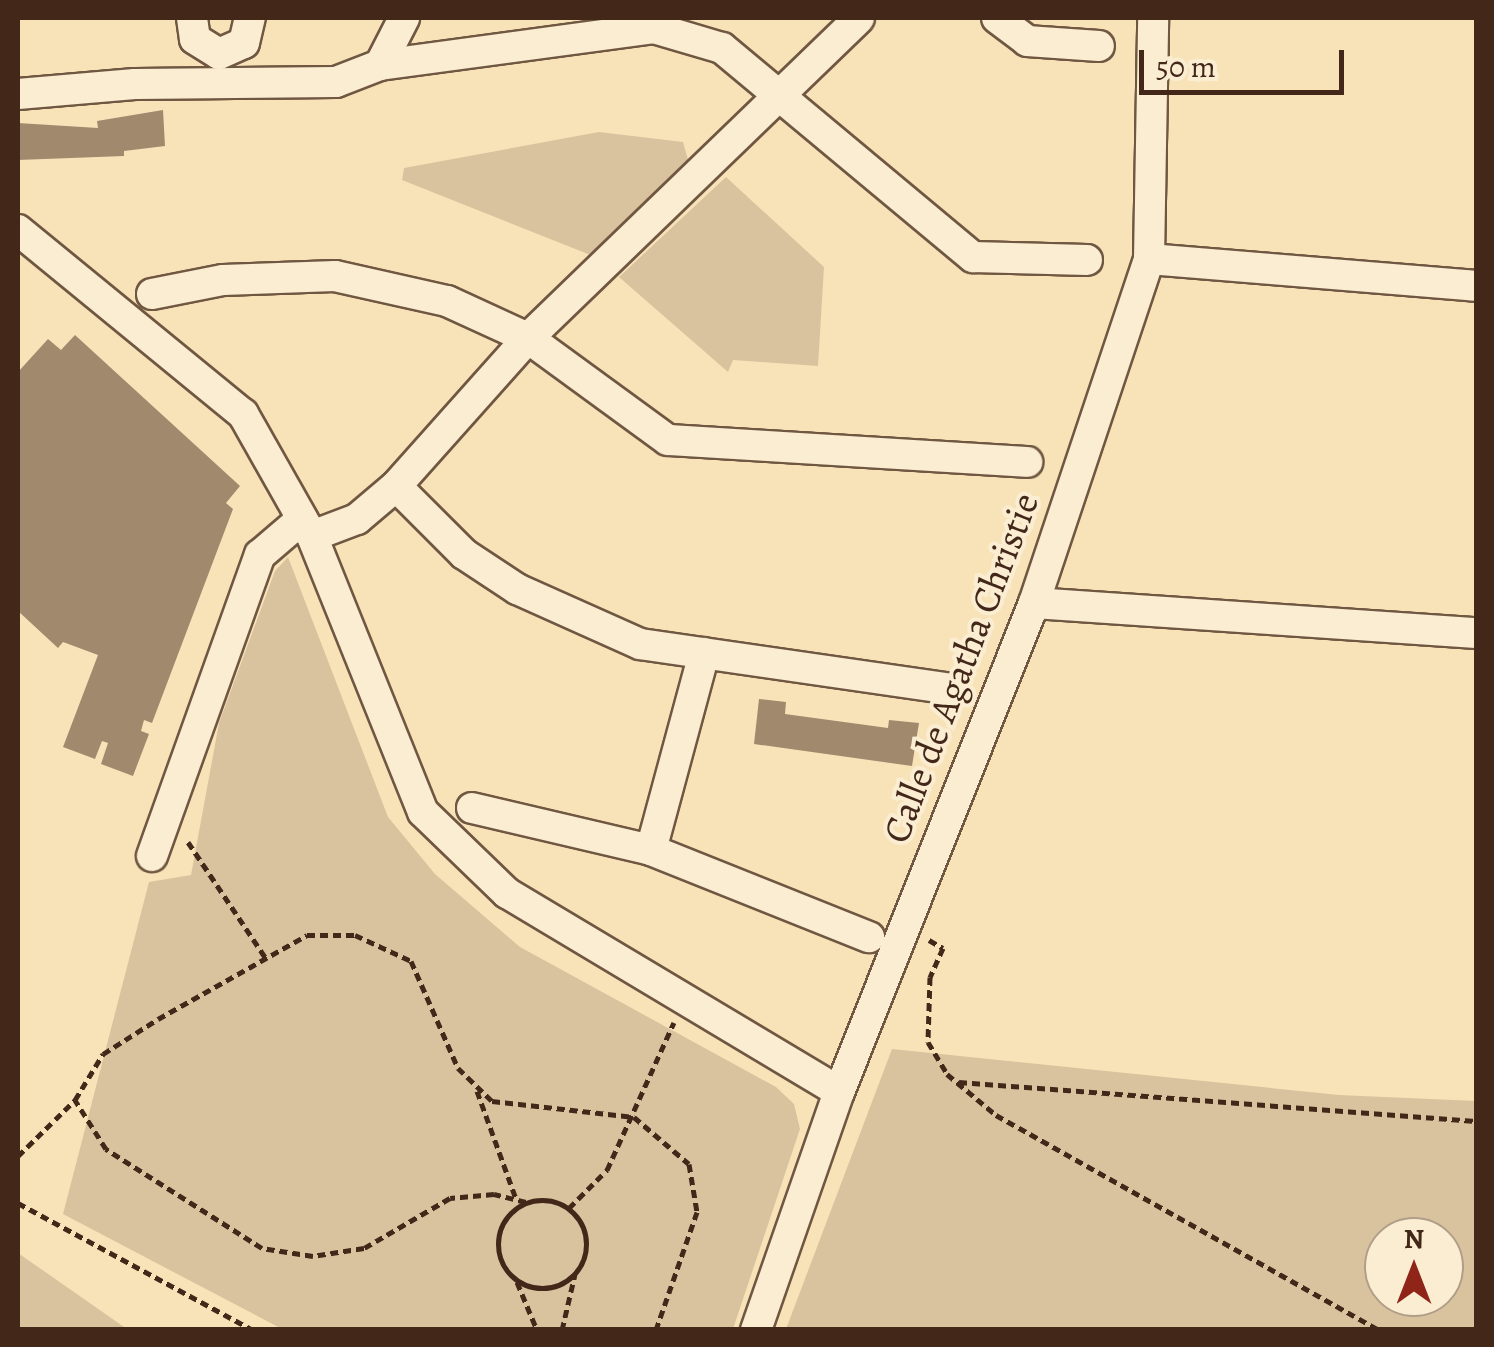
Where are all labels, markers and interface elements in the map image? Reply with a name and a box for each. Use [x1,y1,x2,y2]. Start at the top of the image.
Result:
scale bar [1144,30,1349,92]
text: 50 m [1156,47,1216,87]
street label: Calle de Agatha Christie [873,487,1049,849]
north arrow [1364,1217,1464,1317]
text: N [1404,1220,1424,1258]

